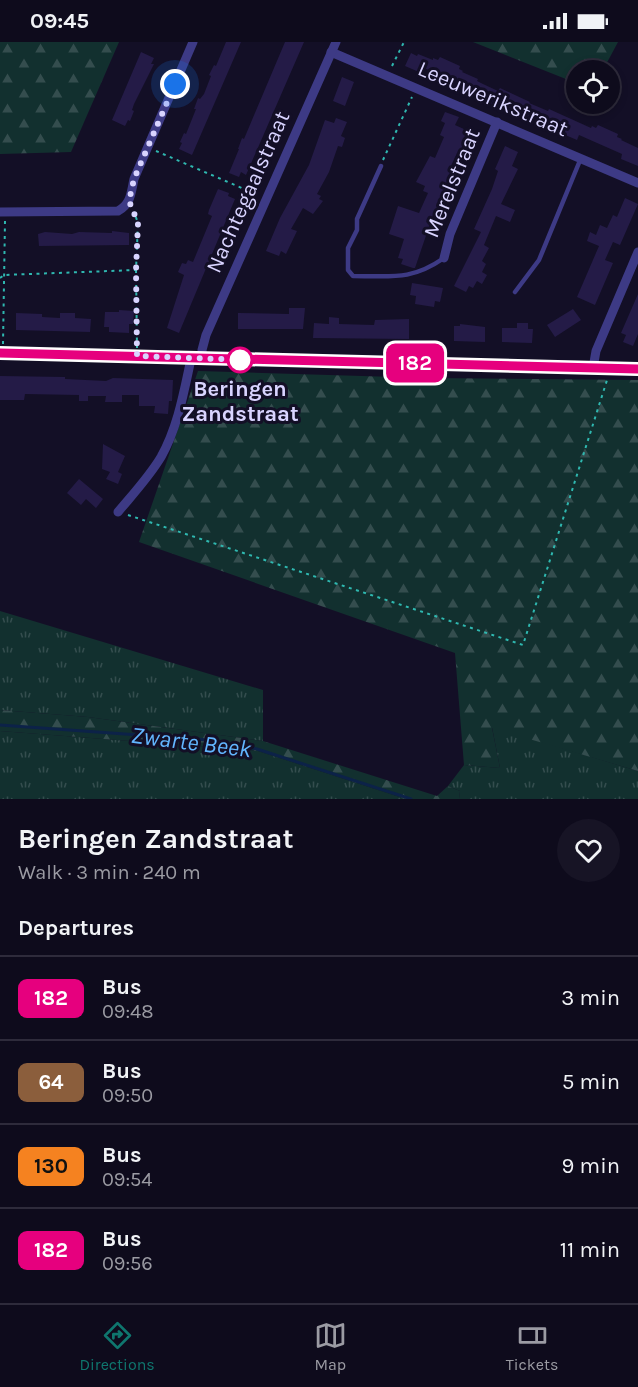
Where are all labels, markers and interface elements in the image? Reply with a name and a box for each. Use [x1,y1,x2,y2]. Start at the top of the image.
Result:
text: 09:45 [30,8,89,34]
street label: Leeuwerikstraat [414,56,572,142]
map controls [566,60,620,114]
button: locate [566,60,620,114]
your location [160,69,190,99]
street label: Nachtegaalstraat [201,107,295,277]
street label: Merelstraat [418,125,486,241]
line badge: 182 [380,344,450,382]
marker: Beringen Zandstraat [227,347,253,373]
text: 182 [398,351,432,375]
place label: Beringen Zandstraat [181,376,299,427]
water label: Zwarte Beek [129,721,254,763]
button: heart [557,819,620,882]
text: Beringen Zandstraat [18,822,294,855]
text: Walk · 3 min · 240 m [18,861,201,884]
text: Departures [18,915,134,941]
text: Bus [102,974,142,1000]
text: 3 min [561,985,620,1011]
text: 182 [34,986,68,1010]
text: 09:48 [102,1000,154,1023]
text: Bus [102,1058,142,1084]
text: 5 min [562,1069,620,1095]
text: 64 [38,1070,64,1094]
text: 09:50 [102,1084,153,1107]
text: Bus [102,1142,142,1168]
text: 9 min [562,1153,620,1179]
text: 130 [34,1154,68,1178]
text: 09:54 [102,1168,153,1191]
text: Bus [102,1226,142,1252]
text: 11 min [560,1237,620,1263]
text: 182 [34,1238,68,1262]
text: 09:56 [102,1252,153,1275]
tab: Directions [80,1319,155,1374]
tab: Map [314,1319,347,1374]
tab: Tickets [506,1319,558,1374]

